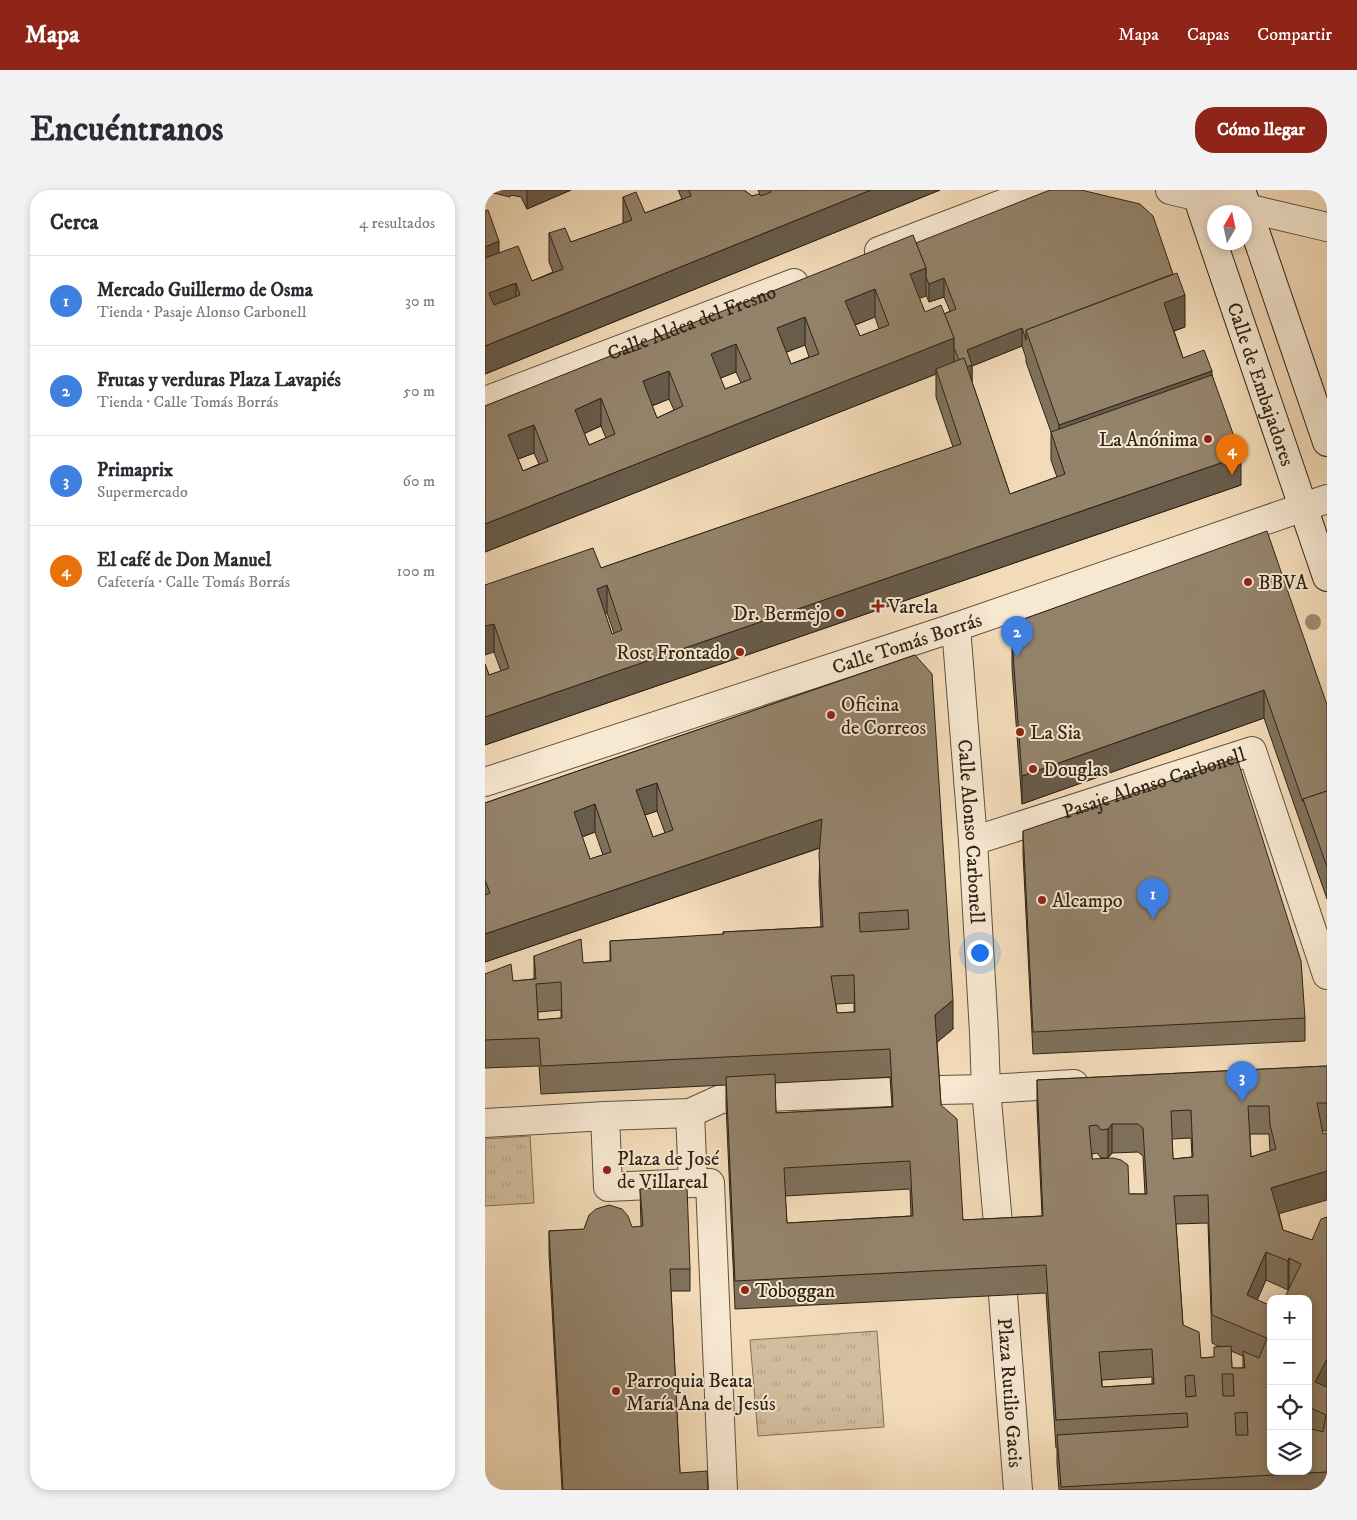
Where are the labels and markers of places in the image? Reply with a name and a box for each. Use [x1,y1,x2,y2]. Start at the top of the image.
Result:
place label: La Anónima [1099,428,1199,453]
marker: La Anónima [1202,433,1214,445]
pin: 4 [1216,434,1248,475]
place label: BBVA [1258,571,1308,596]
marker: BBVA [1242,576,1254,588]
place label: Varela [887,595,939,620]
marker: Varela [872,600,884,612]
place label: Dr. Bermejo [733,602,830,627]
marker: Dr. Bermejo [834,607,846,619]
pin: 2 [1001,616,1033,657]
place label: Rost Frontado [616,641,730,666]
marker: Rost Frontado [734,646,746,658]
place label: Oficina de Correos [841,693,926,741]
marker: Oficina de Correos [825,709,837,721]
place label: La Sia [1030,721,1082,746]
marker: La Sia [1014,726,1026,738]
place label: Douglas [1043,758,1109,783]
marker: Douglas [1027,763,1039,775]
pin: 1 [1137,878,1169,919]
place label: Alcampo [1052,889,1123,914]
marker: Alcampo [1036,894,1048,906]
pin: 3 [1226,1061,1258,1102]
place label: Plaza de José de Villareal [617,1147,720,1195]
marker: Plaza de José de Villareal [601,1164,613,1176]
place label: Toboggan [755,1279,836,1304]
marker: Toboggan [739,1284,751,1296]
place label: Parroquia Beata María Ana de Jesús [626,1369,776,1417]
marker: Parroquia Beata María Ana de Jesús [610,1385,622,1397]

